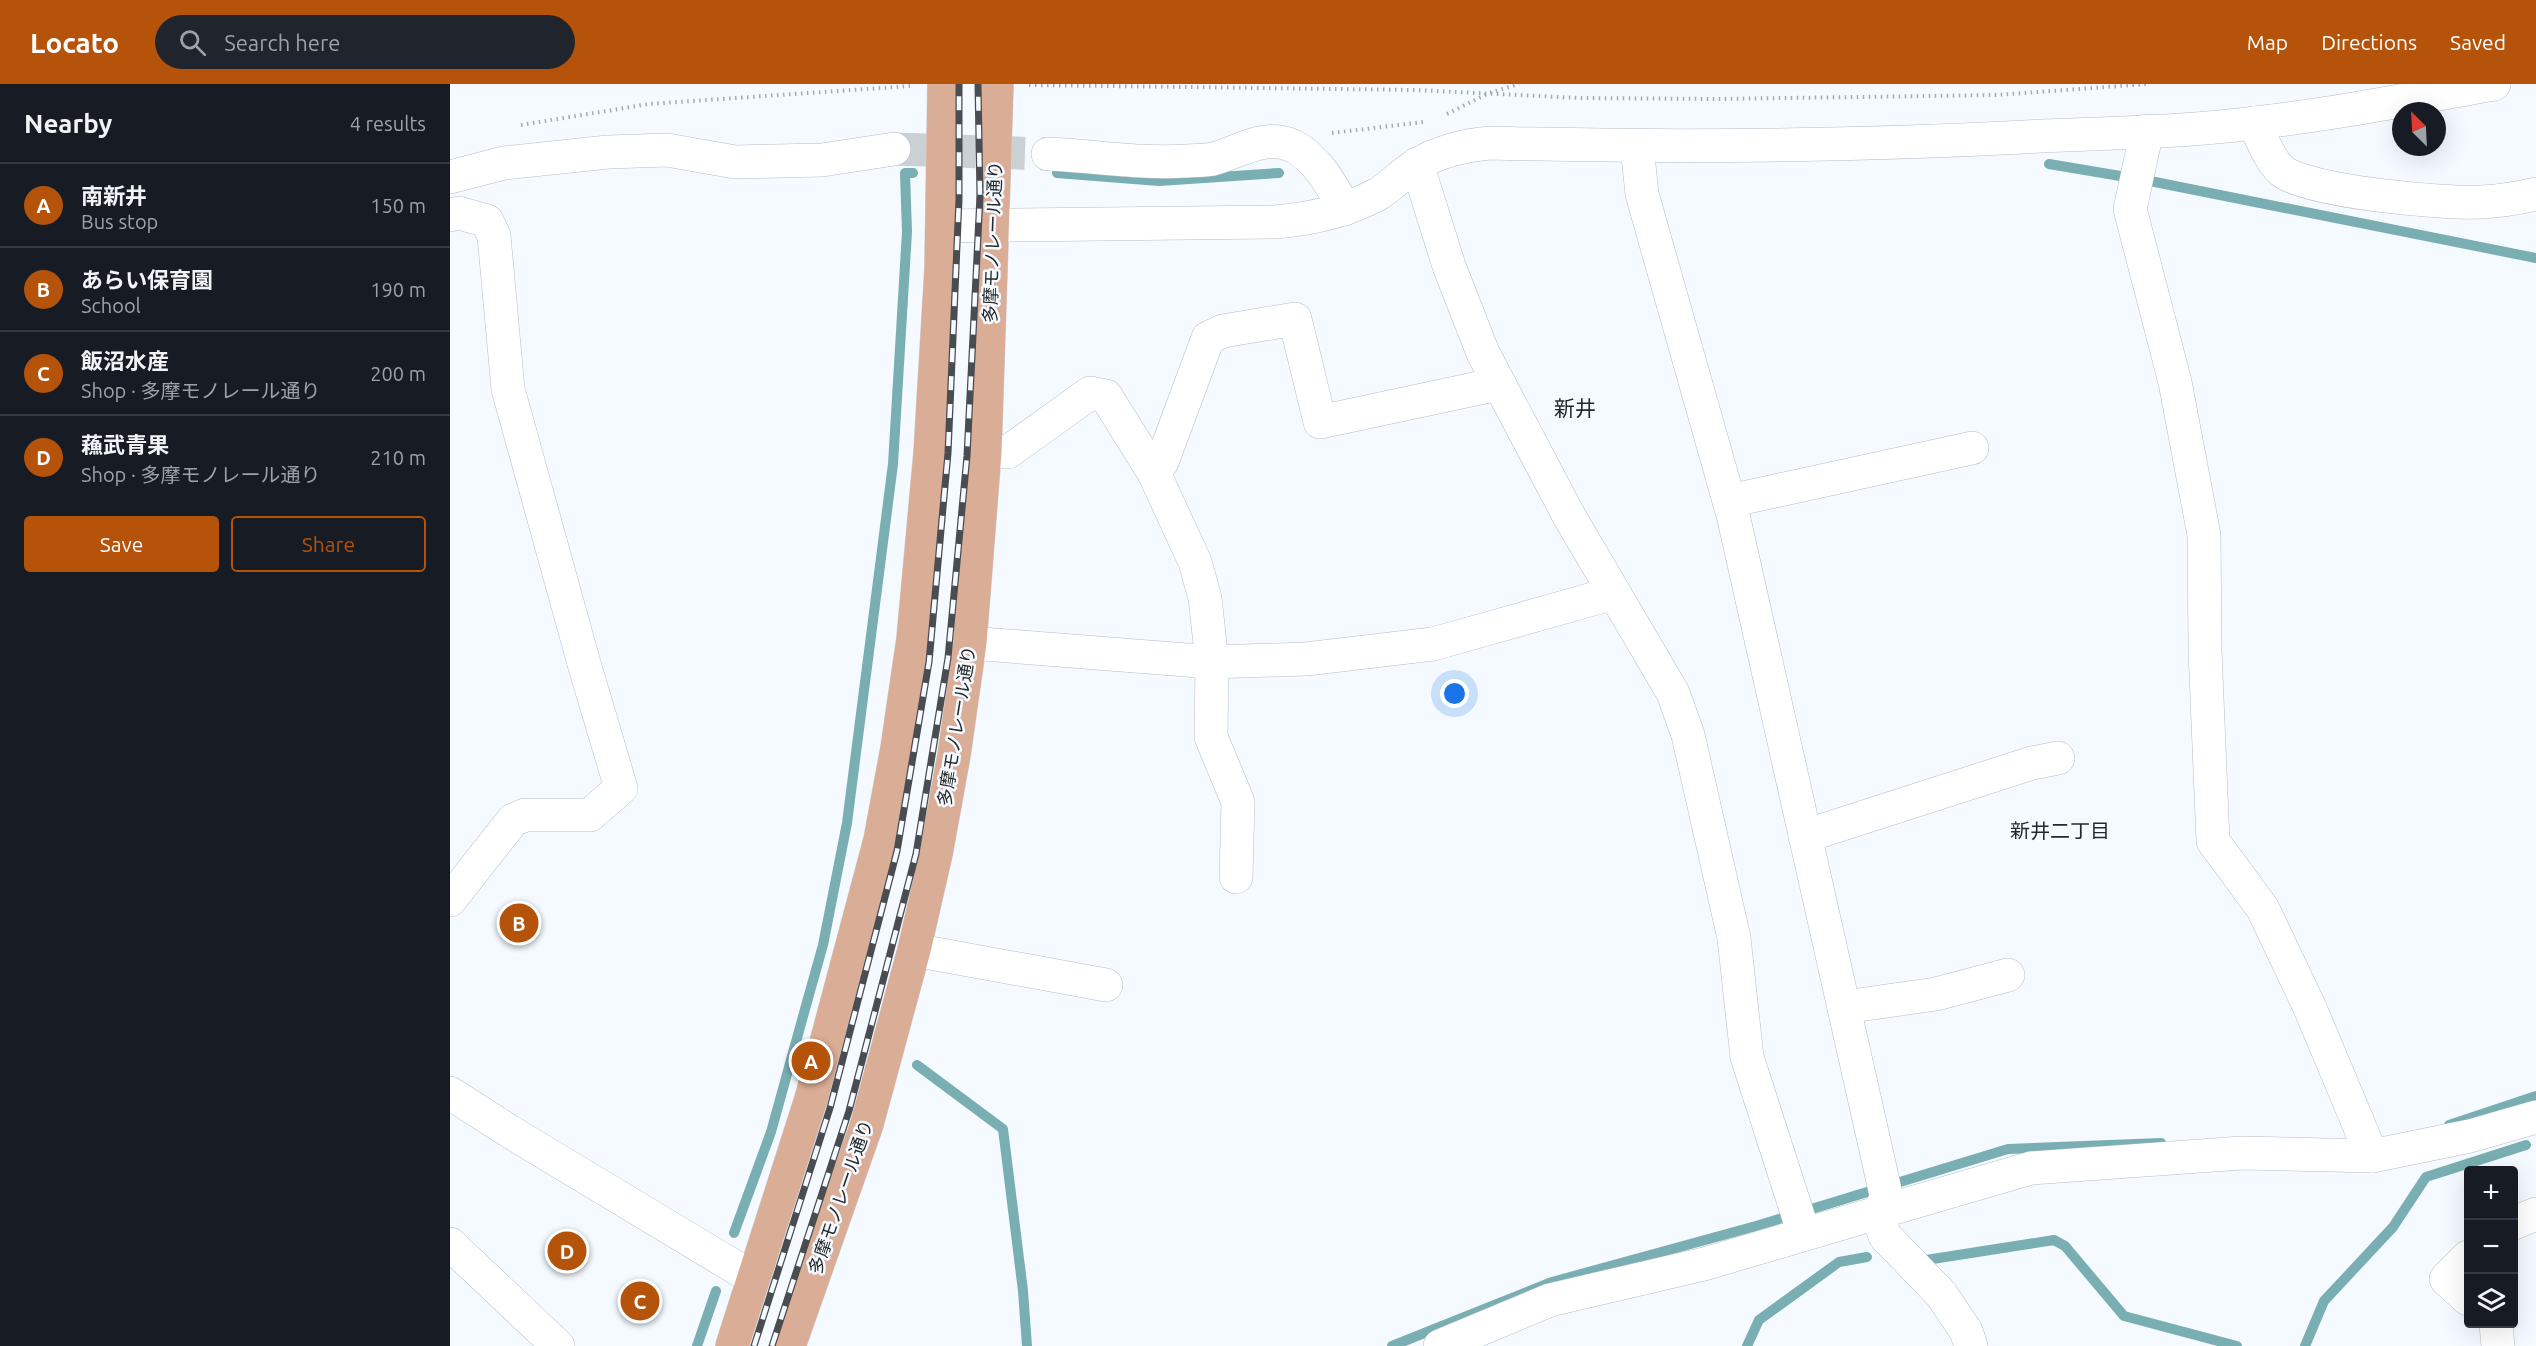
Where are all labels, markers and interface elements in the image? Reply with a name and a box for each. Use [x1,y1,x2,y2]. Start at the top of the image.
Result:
search box [155,15,575,69]
icon: search [176,26,209,59]
text: Locato [30,27,119,58]
text: Search here [224,30,340,55]
text: Map [2247,30,2288,54]
text: Directions [2321,30,2417,54]
text: Saved [2450,30,2506,54]
north arrow [2392,102,2446,156]
text: Nearby [24,109,112,138]
text: 4 results [350,112,426,135]
street label: 多摩モノレール通り [979,161,1005,323]
text: 南新井 [81,183,147,208]
text: A [36,194,51,217]
text: 150 m [370,194,426,217]
text: Bus stop [81,210,158,233]
text: あらい保育園 [81,267,213,292]
text: B [37,278,50,301]
text: 190 m [370,278,426,301]
text: School [81,294,141,317]
text: 飯沼水産 [81,348,169,373]
text: C [37,362,50,385]
text: 200 m [370,362,426,385]
text: Shop · 多摩モノレール通り [81,379,320,402]
district label: 新井 [1554,396,1596,420]
text: 蘓武青果 [81,432,169,457]
text: D [36,446,51,469]
text: 210 m [370,446,426,469]
text: Shop · 多摩モノレール通り [81,463,320,486]
button: Save [24,516,219,572]
button: Share [231,516,426,572]
street label: 多摩モノレール通り [933,644,979,807]
your location [1440,679,1469,708]
district label: 新井二丁目 [2010,819,2110,842]
pin: B [500,900,538,946]
pin: A [792,1038,830,1084]
street label: 多摩モノレール通り [804,1117,876,1277]
map controls [2464,1166,2518,1328]
button: + [2464,1166,2518,1220]
button: − [2464,1220,2518,1274]
pin: D [548,1228,586,1274]
button: layers [2464,1274,2518,1328]
pin: C [620,1278,660,1324]

